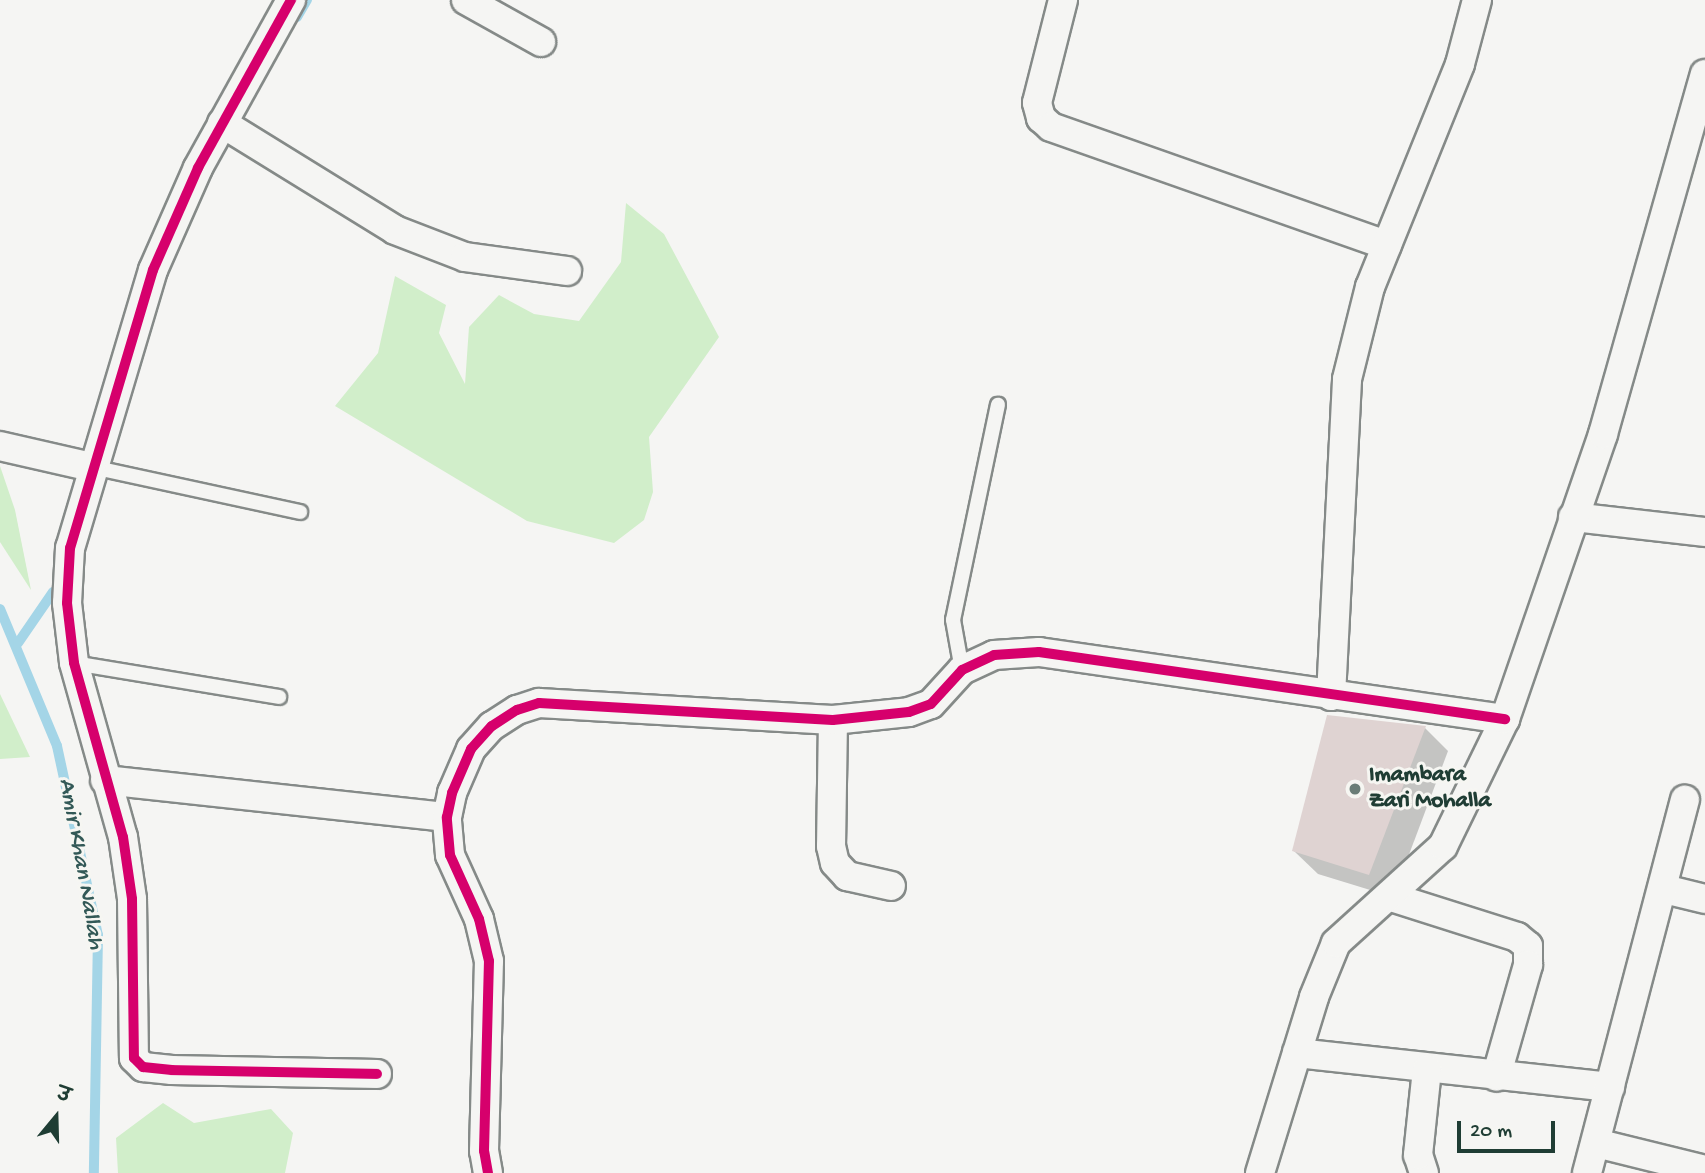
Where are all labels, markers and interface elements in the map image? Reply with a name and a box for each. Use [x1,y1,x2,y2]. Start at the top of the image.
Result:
place label: Imambara Zari Mohalla [1369,762,1491,816]
water label: Amir Khan Nallah [51,776,109,952]
marker: Imambara Zari Mohalla [1347,781,1363,797]
north arrow [21,1082,91,1152]
text: उ [53,1084,73,1110]
scale bar [1460,1106,1558,1150]
text: 20 m [1470,1120,1512,1145]

